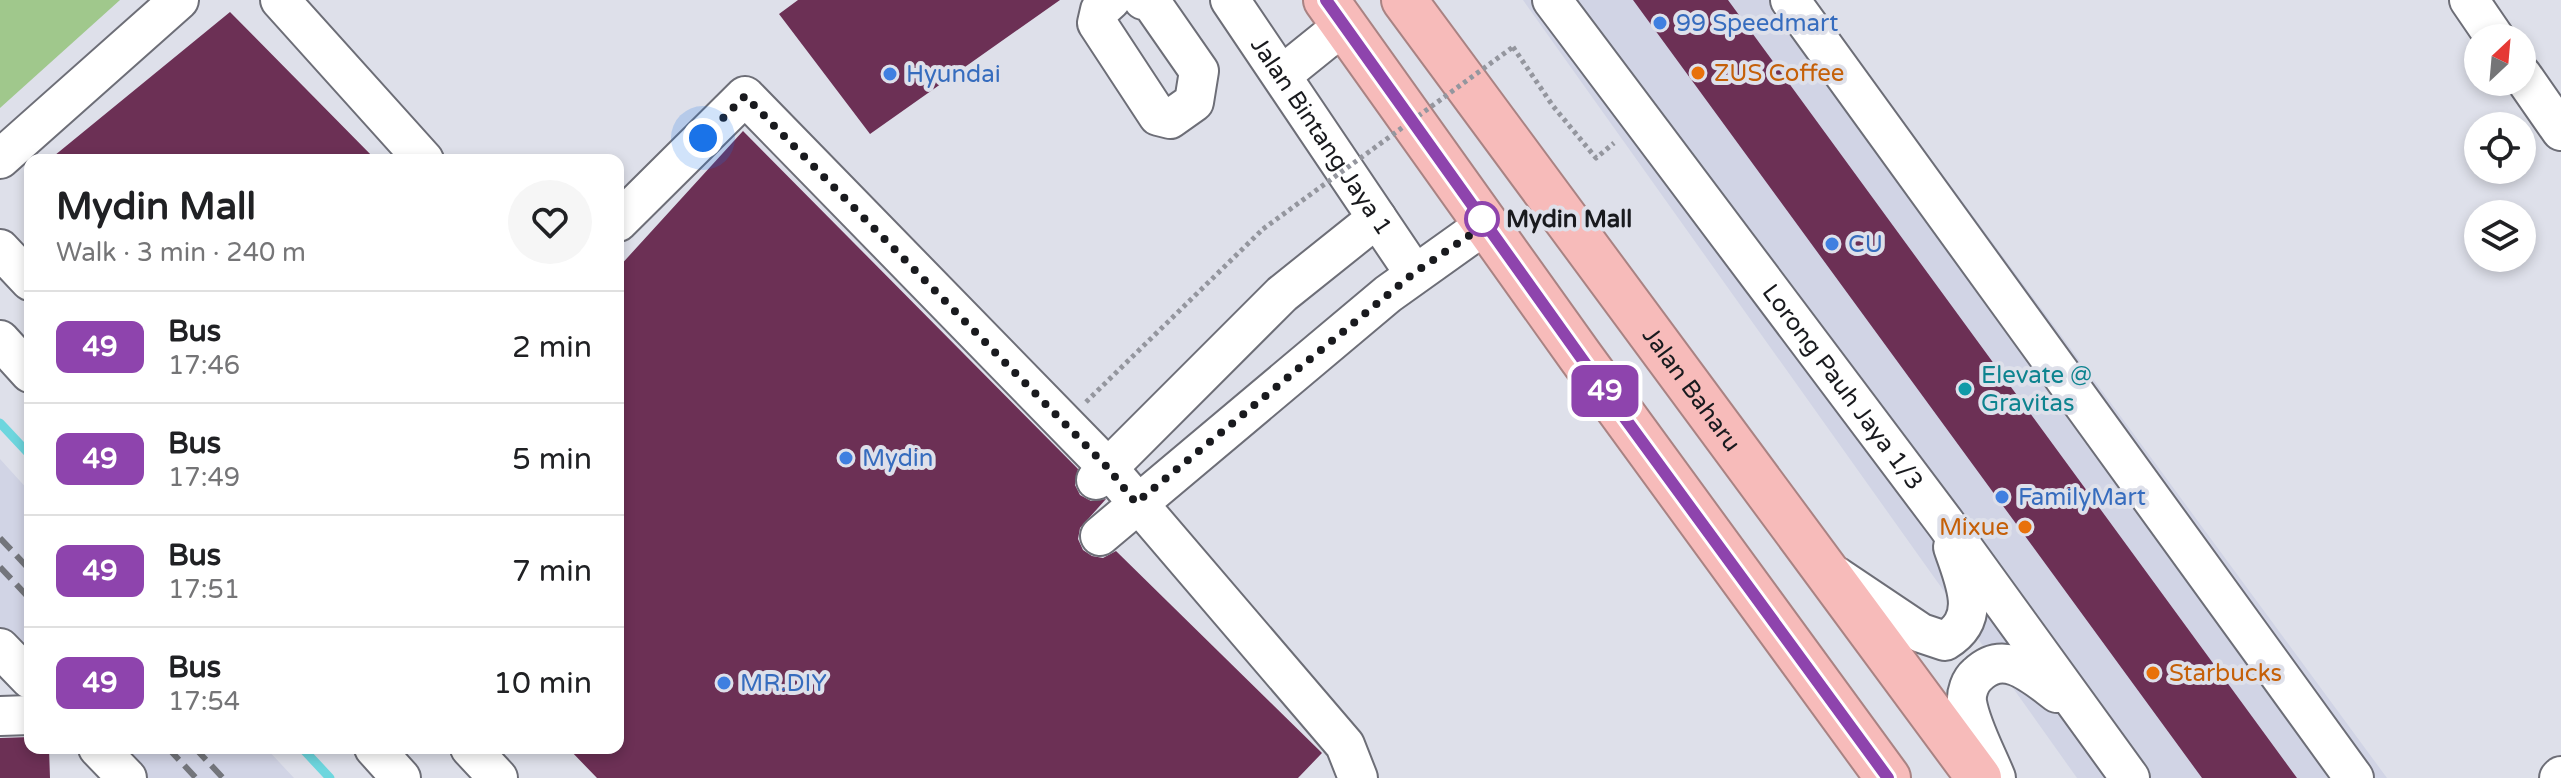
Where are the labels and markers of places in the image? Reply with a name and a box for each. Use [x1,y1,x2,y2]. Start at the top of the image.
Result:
place label: 99 Speedmart [1676,9,1838,38]
marker: 99 Speedmart [1651,14,1669,32]
place label: ZUS Coffee [1714,59,1844,88]
place label: Hyundai [906,60,1001,89]
marker: ZUS Coffee [1689,64,1707,82]
marker: Hyundai [881,65,899,83]
marker: Mydin Mall [1465,202,1499,236]
place label: Mydin Mall [1506,205,1632,234]
place label: CU [1848,230,1883,259]
marker: CU [1823,235,1841,253]
place label: Elevate @ Gravitas [1981,361,2092,418]
marker: Elevate @ Gravitas [1956,380,1974,398]
place label: Mydin [862,444,933,473]
marker: Mydin [837,449,855,467]
place label: FamilyMart [2018,483,2146,512]
marker: FamilyMart [1993,488,2011,506]
place label: Mixue [1939,513,2009,542]
marker: Mixue [2016,518,2034,536]
place label: Starbucks [2169,659,2282,688]
marker: Starbucks [2144,664,2162,682]
place label: MR.DIY [740,669,827,698]
marker: MR.DIY [715,674,733,692]

